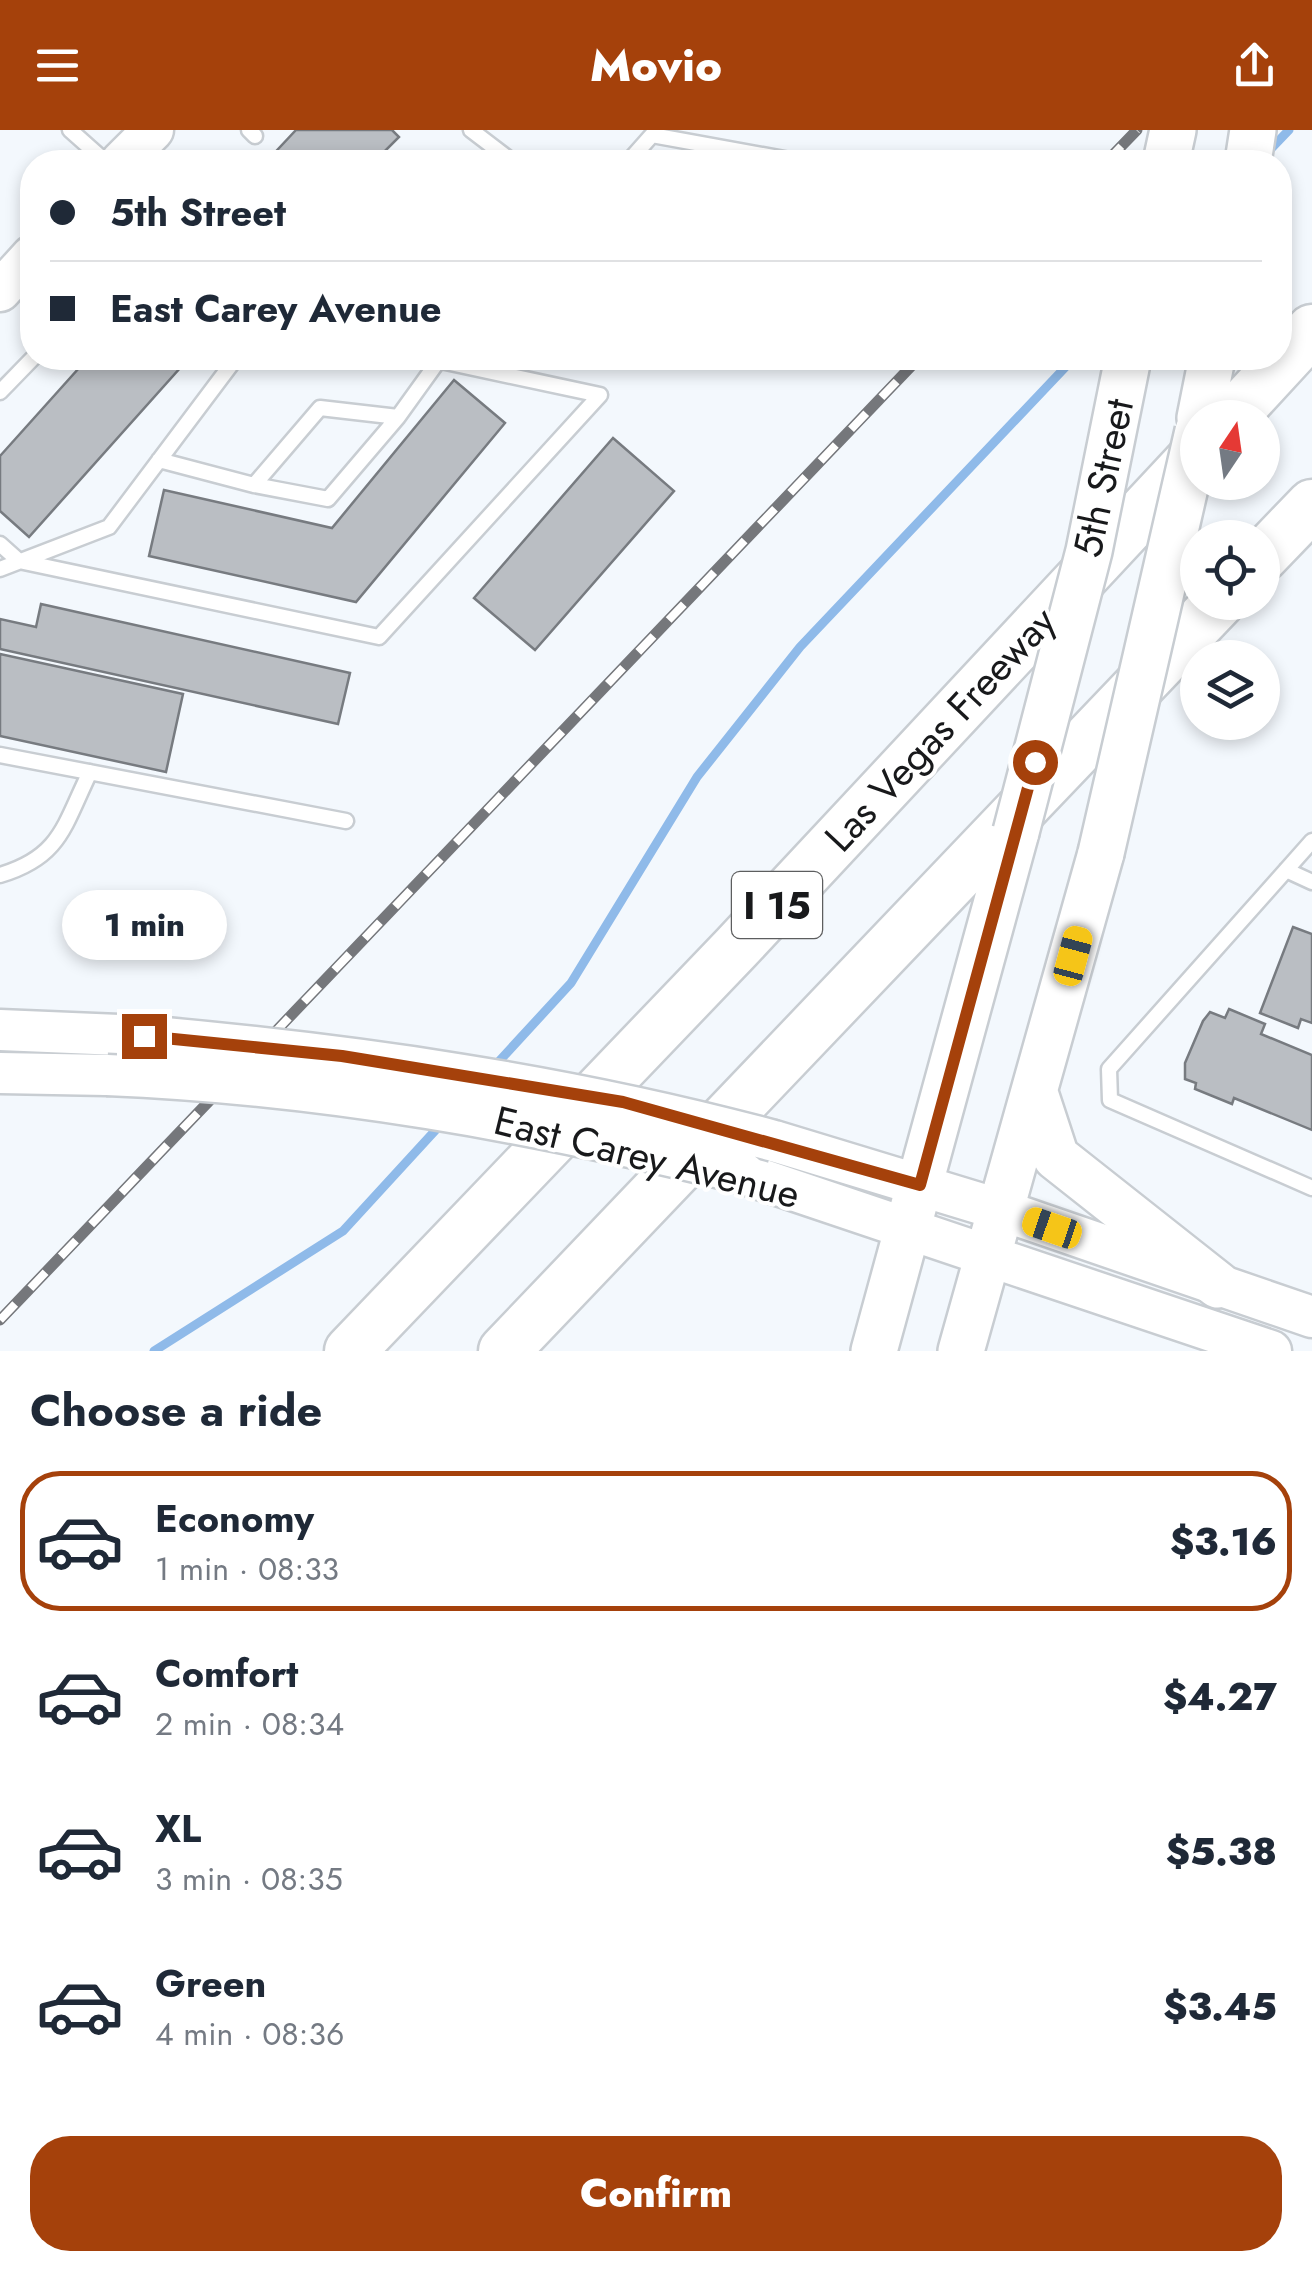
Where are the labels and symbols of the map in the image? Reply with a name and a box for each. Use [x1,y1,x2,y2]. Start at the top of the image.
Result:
street label: 5th Street [1058,393,1148,563]
north arrow [1180,400,1280,500]
street label: Las Vegas Freeway [811,593,1069,864]
route start [1013,740,1058,785]
road number: I 15 [732,872,822,938]
callout: 1 min [62,891,226,961]
car [1051,923,1095,989]
route end [122,1014,167,1059]
street label: East Carey Avenue [488,1091,806,1223]
car [1019,1204,1085,1252]

